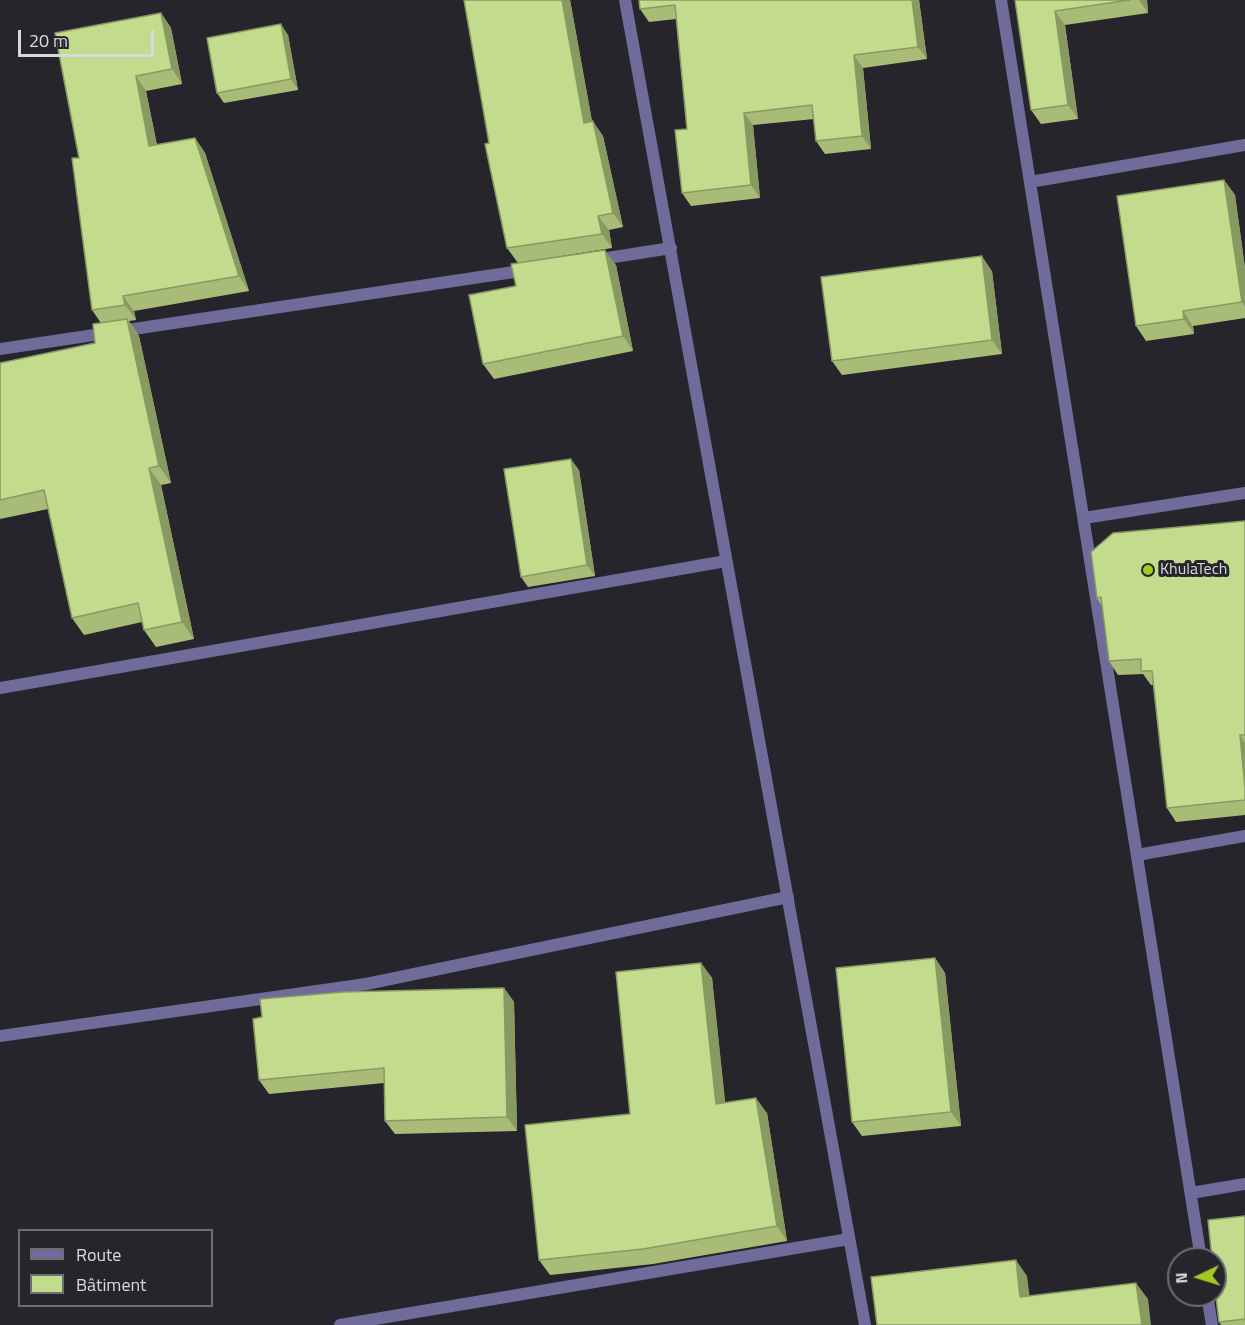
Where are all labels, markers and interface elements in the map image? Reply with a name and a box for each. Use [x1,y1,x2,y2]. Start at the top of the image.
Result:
scale bar [21,18,158,56]
text: 20 m [29,27,68,54]
place label: KhulaTech [1160,560,1227,580]
marker: KhulaTech [1141,563,1155,577]
legend [18,1229,213,1307]
text: Route [76,1241,121,1268]
north arrow [1167,1247,1227,1307]
text: Bâtiment [76,1271,146,1298]
text: N [1169,1272,1193,1284]

